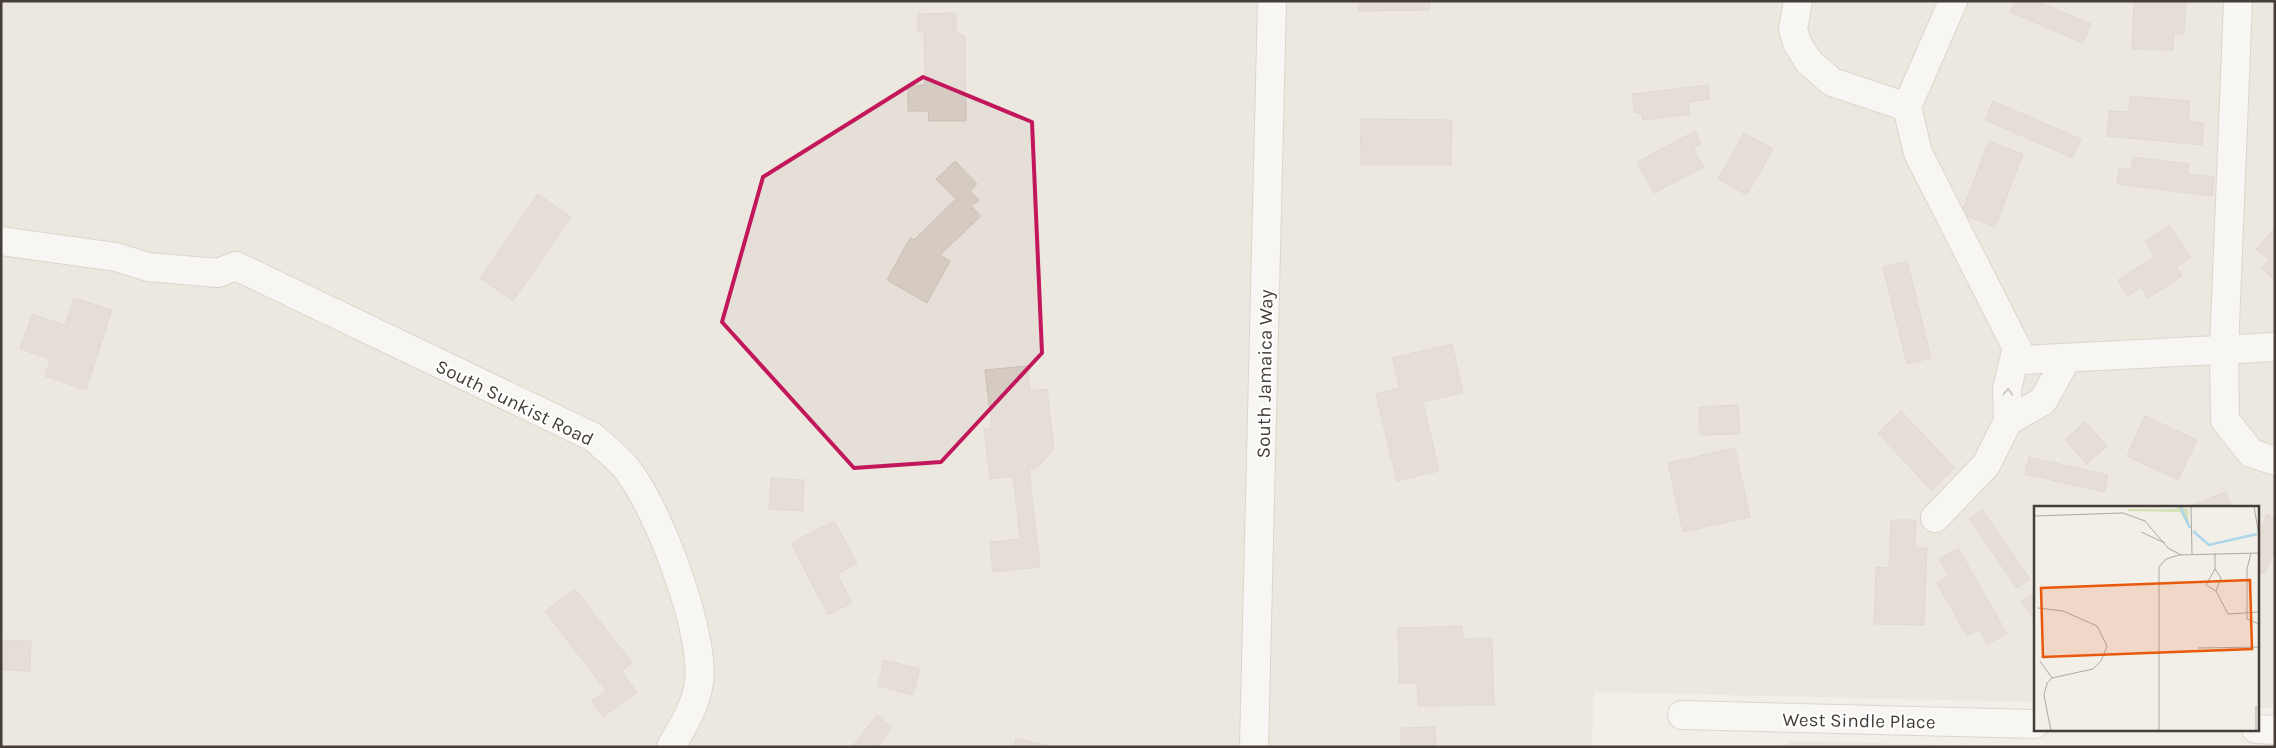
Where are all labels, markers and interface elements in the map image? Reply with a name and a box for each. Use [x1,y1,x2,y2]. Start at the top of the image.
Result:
street label: South Jamaica Way [1253,289,1277,459]
street label: South Sunkist Road [432,355,597,451]
one-way arrow [2003,388,2014,396]
inset map [2034,506,2258,730]
street label: West Sindle Place [1782,709,1936,733]

